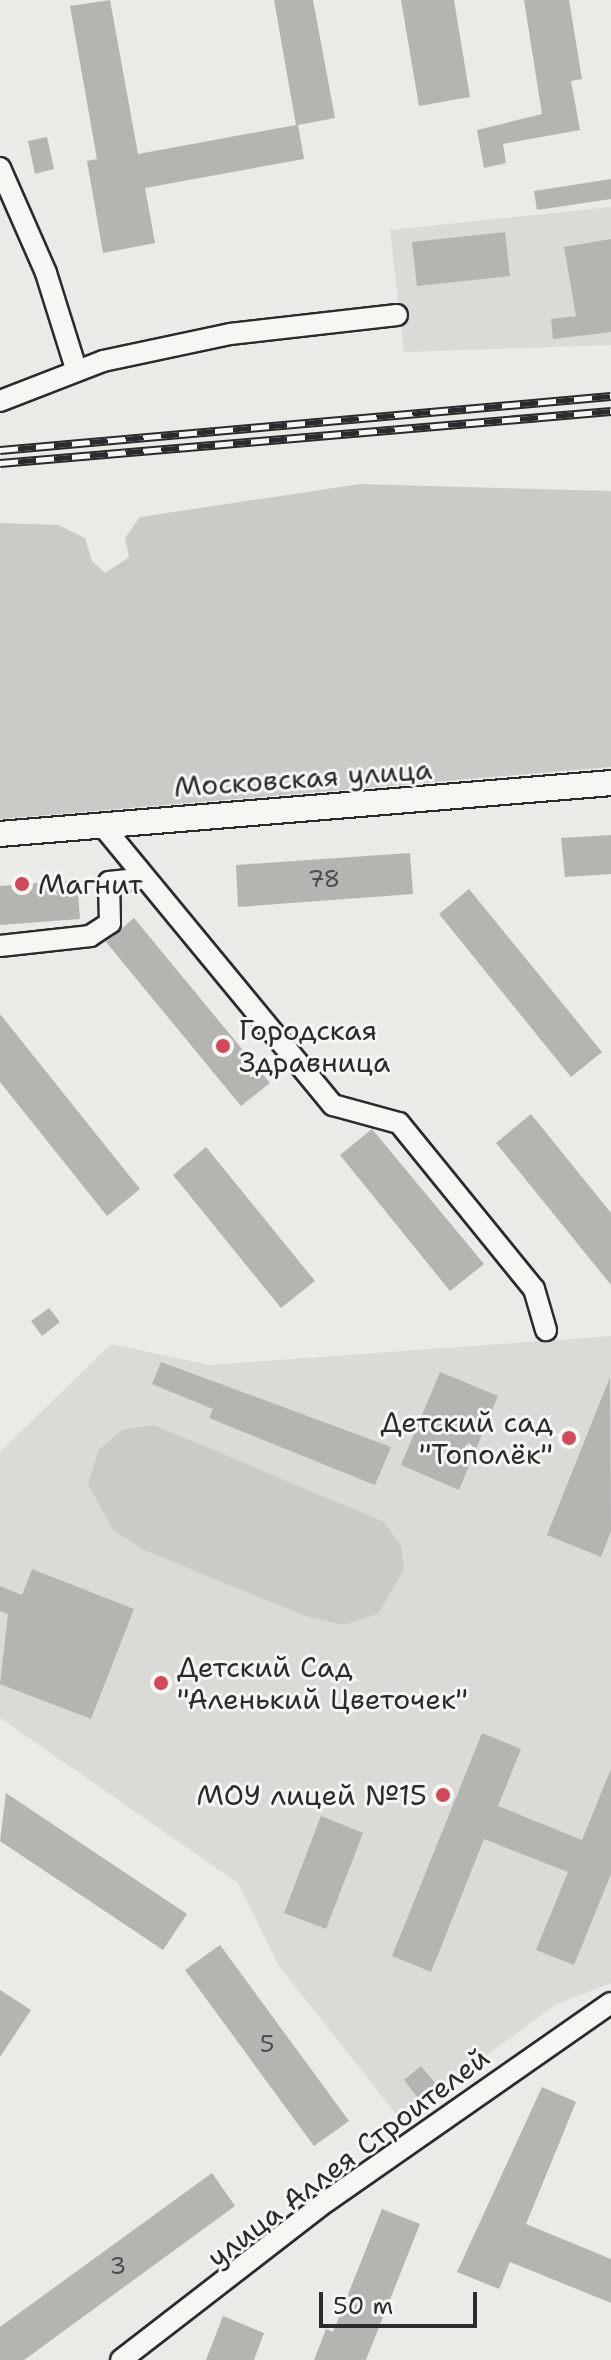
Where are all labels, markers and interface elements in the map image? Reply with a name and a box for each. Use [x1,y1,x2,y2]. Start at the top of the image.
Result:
street label: Московская улица [173,752,433,804]
house number: 78 [308,866,340,894]
place label: Магнит [38,867,142,901]
marker: Магнит [13,875,31,893]
place label: Городская Здравница [239,1013,390,1079]
marker: Городская Здравница [214,1037,232,1055]
place label: Детский сад "Тополёк" [380,1405,553,1471]
marker: Детский сад "Тополёк" [560,1429,578,1447]
place label: Детский Сад "Аленький Цветочек" [177,1650,468,1716]
marker: Детский Сад "Аленький Цветочек" [152,1674,170,1692]
place label: МОУ лицей №15 [197,1778,427,1812]
marker: МОУ лицей №15 [434,1786,452,1804]
house number: 5 [260,2031,274,2059]
street label: улица Аллея Строителей [201,2040,495,2274]
house number: 3 [110,2253,126,2281]
scale bar [323,2276,481,2326]
text: 50 m [333,2290,393,2322]

